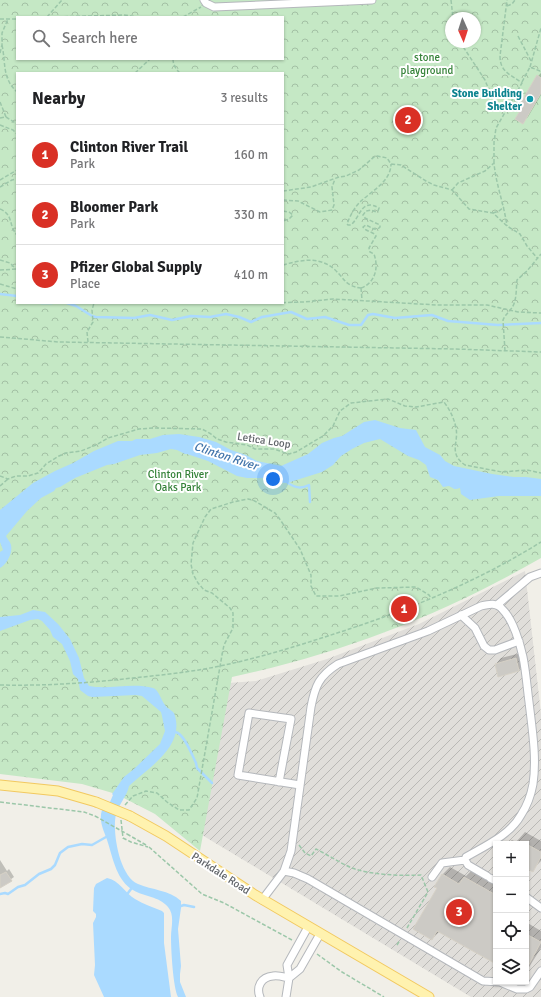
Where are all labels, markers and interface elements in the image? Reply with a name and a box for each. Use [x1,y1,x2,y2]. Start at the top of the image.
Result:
north arrow [445,12,481,48]
search box [16,16,284,60]
icon: search [30,27,52,49]
text: Search here [62,29,138,47]
park label: stone playground [401,51,454,77]
place label: Stone Building Shelter [452,87,523,113]
text: Nearby [32,88,85,109]
text: 3 results [220,90,268,106]
marker: Stone Building Shelter [525,94,535,104]
pin: 2 [395,105,421,135]
text: Clinton River Trail [70,138,188,156]
text: 1 [41,147,49,163]
text: 160 m [234,147,268,163]
text: Park [70,156,95,172]
text: Bloomer Park [70,198,158,216]
text: 2 [41,207,49,223]
text: 330 m [234,207,268,223]
text: Park [70,216,95,232]
text: Pfizer Global Supply [70,258,202,276]
text: 3 [41,267,49,283]
text: 410 m [234,267,268,283]
text: Place [70,276,100,292]
street label: Letica Loop [236,430,292,451]
water label: Clinton River [192,439,261,474]
park label: Clinton River Oaks Park [148,468,208,494]
your location [263,469,283,489]
pin: 1 [391,594,417,624]
map controls [493,841,529,985]
button: + [493,841,529,877]
street label: Parkdale Road [189,850,253,897]
button: − [493,877,529,913]
pin: 3 [446,897,472,927]
button: locate [493,913,529,949]
button: layers [493,949,529,985]

